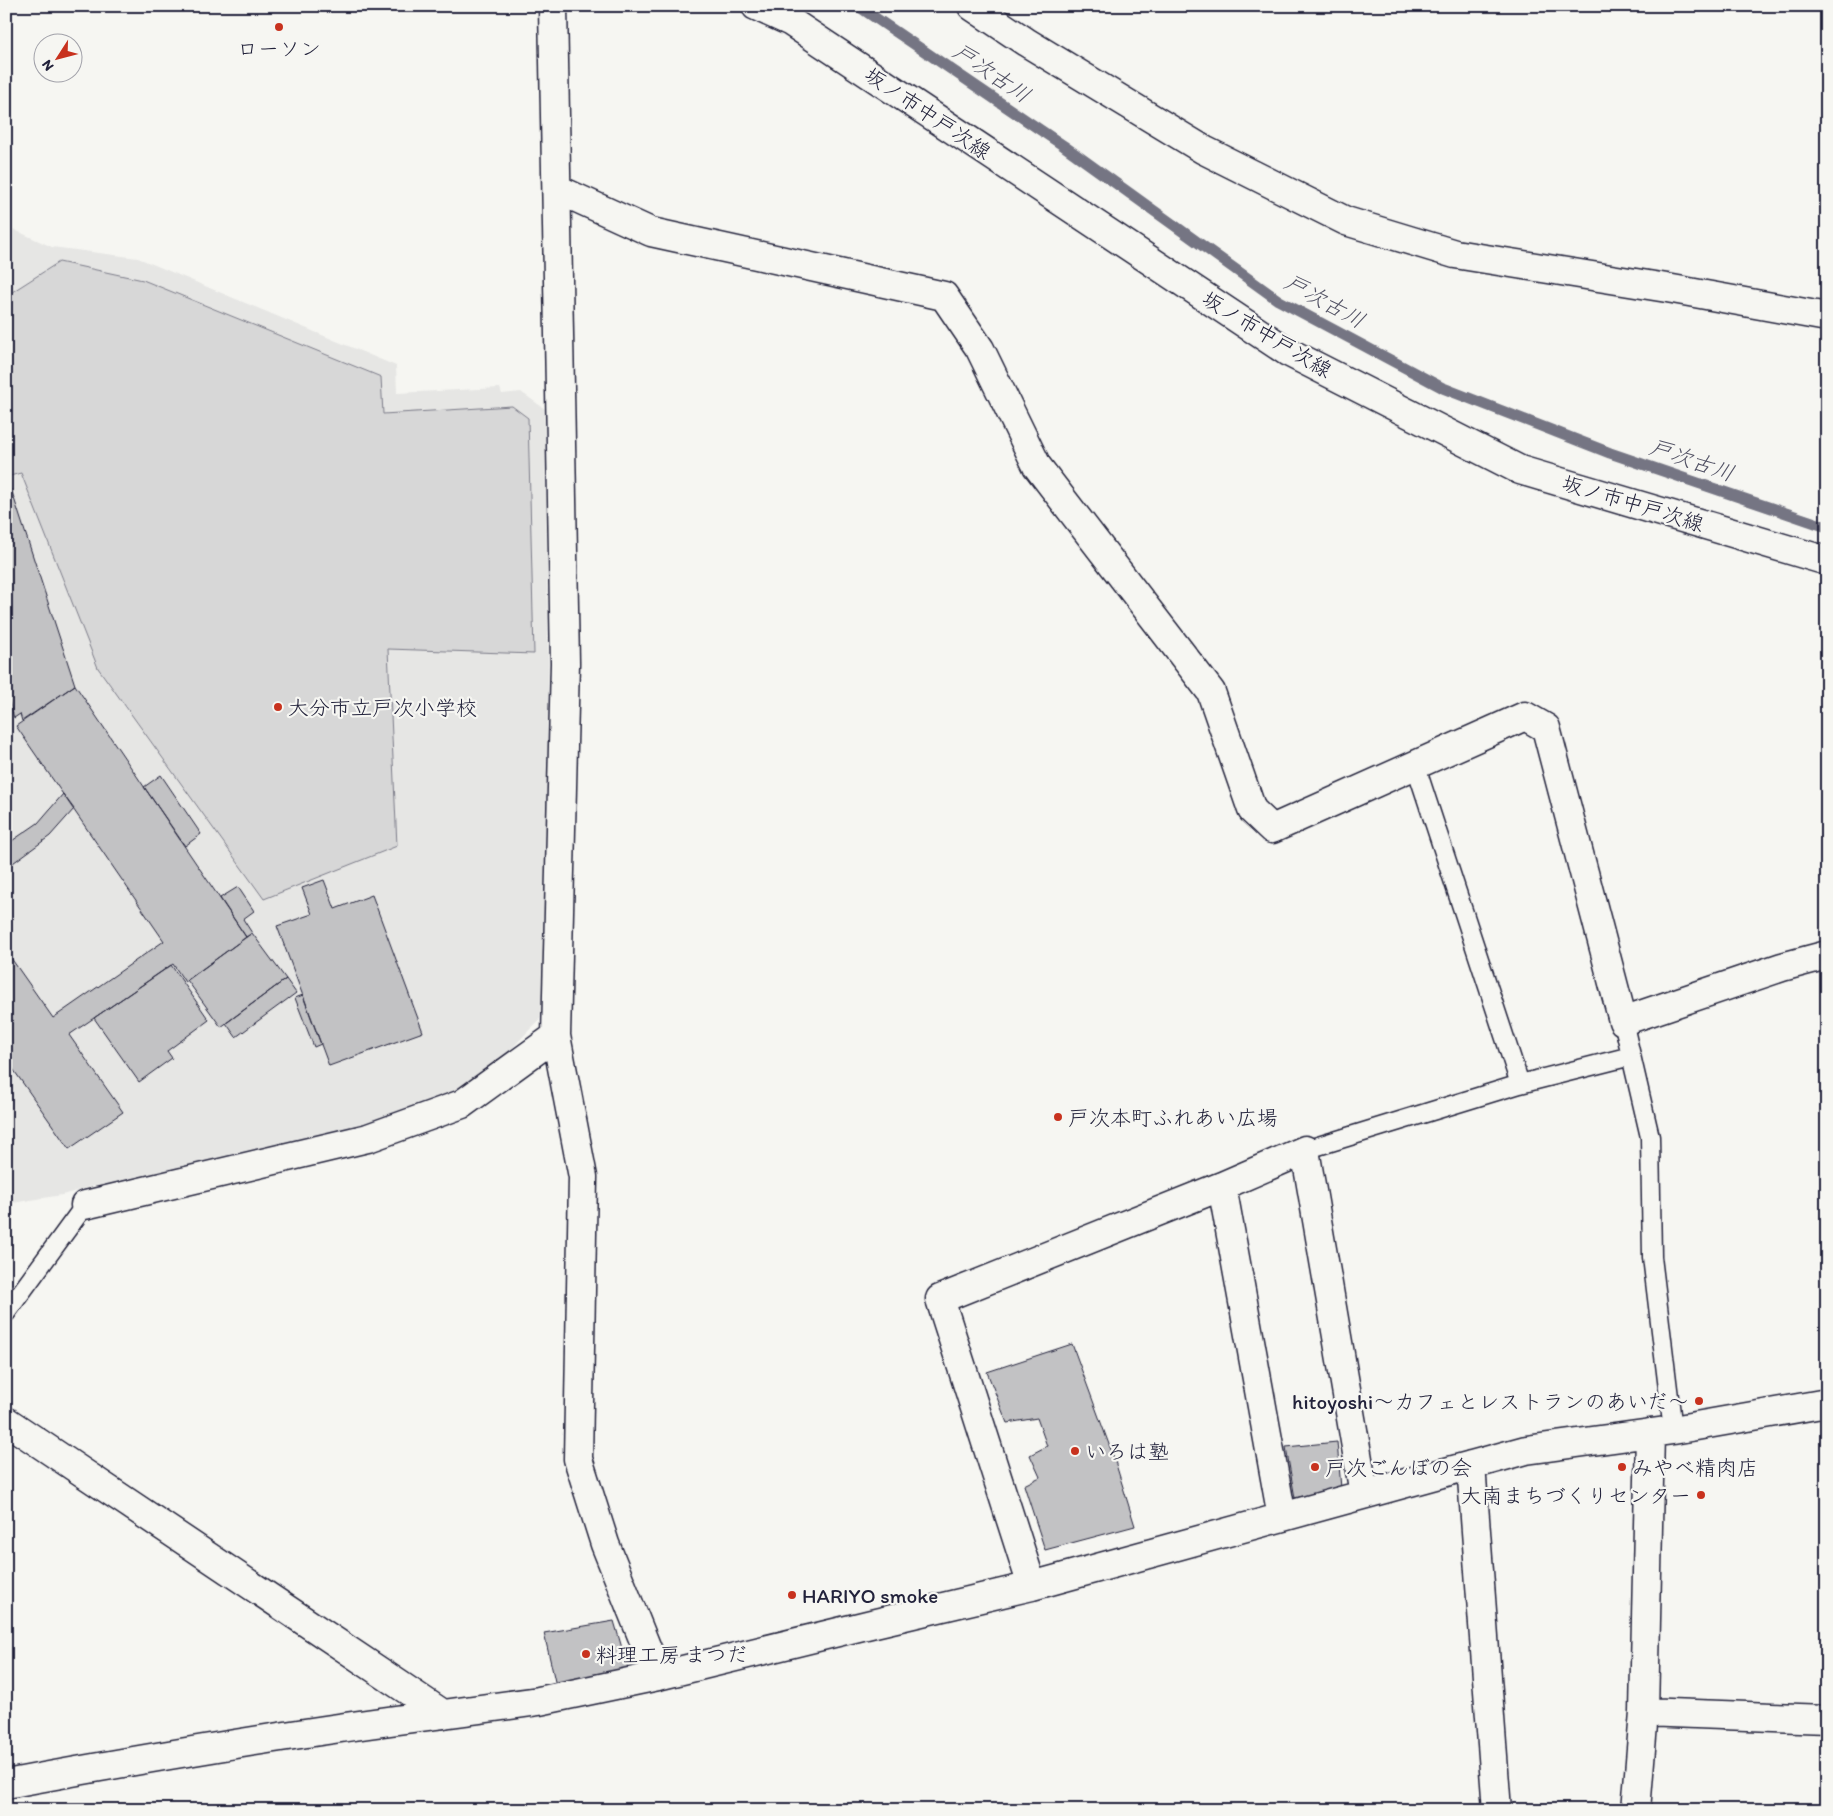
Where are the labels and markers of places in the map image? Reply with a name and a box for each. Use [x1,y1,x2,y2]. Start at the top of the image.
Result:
marker: ローソン [273,21,285,33]
place label: ローソン [237,36,321,61]
place label: 大分市立戸次小学校 [288,695,477,720]
marker: 大分市立戸次小学校 [272,701,284,713]
place label: 戸次本町ふれあい広場 [1068,1105,1278,1130]
marker: 戸次本町ふれあい広場 [1052,1111,1064,1123]
place label: hitoyoshi～カフェとレストランのあいだ～ [1292,1389,1689,1414]
marker: hitoyoshi～カフェとレストランのあいだ～ [1693,1395,1705,1407]
place label: いろは塾 [1085,1439,1169,1464]
marker: いろは塾 [1069,1445,1081,1457]
place label: 戸次ごんぼの会 [1325,1455,1472,1480]
place label: みやべ精肉店 [1632,1455,1758,1480]
marker: 戸次ごんぼの会 [1309,1461,1321,1473]
marker: みやべ精肉店 [1616,1461,1628,1473]
place label: 大南まちづくりセンター [1461,1483,1691,1508]
marker: 大南まちづくりセンター [1695,1489,1707,1501]
place label: HARIYO smoke [802,1583,938,1608]
marker: HARIYO smoke [786,1589,798,1601]
place label: 料理工房 まつだ [596,1642,748,1667]
marker: 料理工房 まつだ [580,1648,592,1660]

